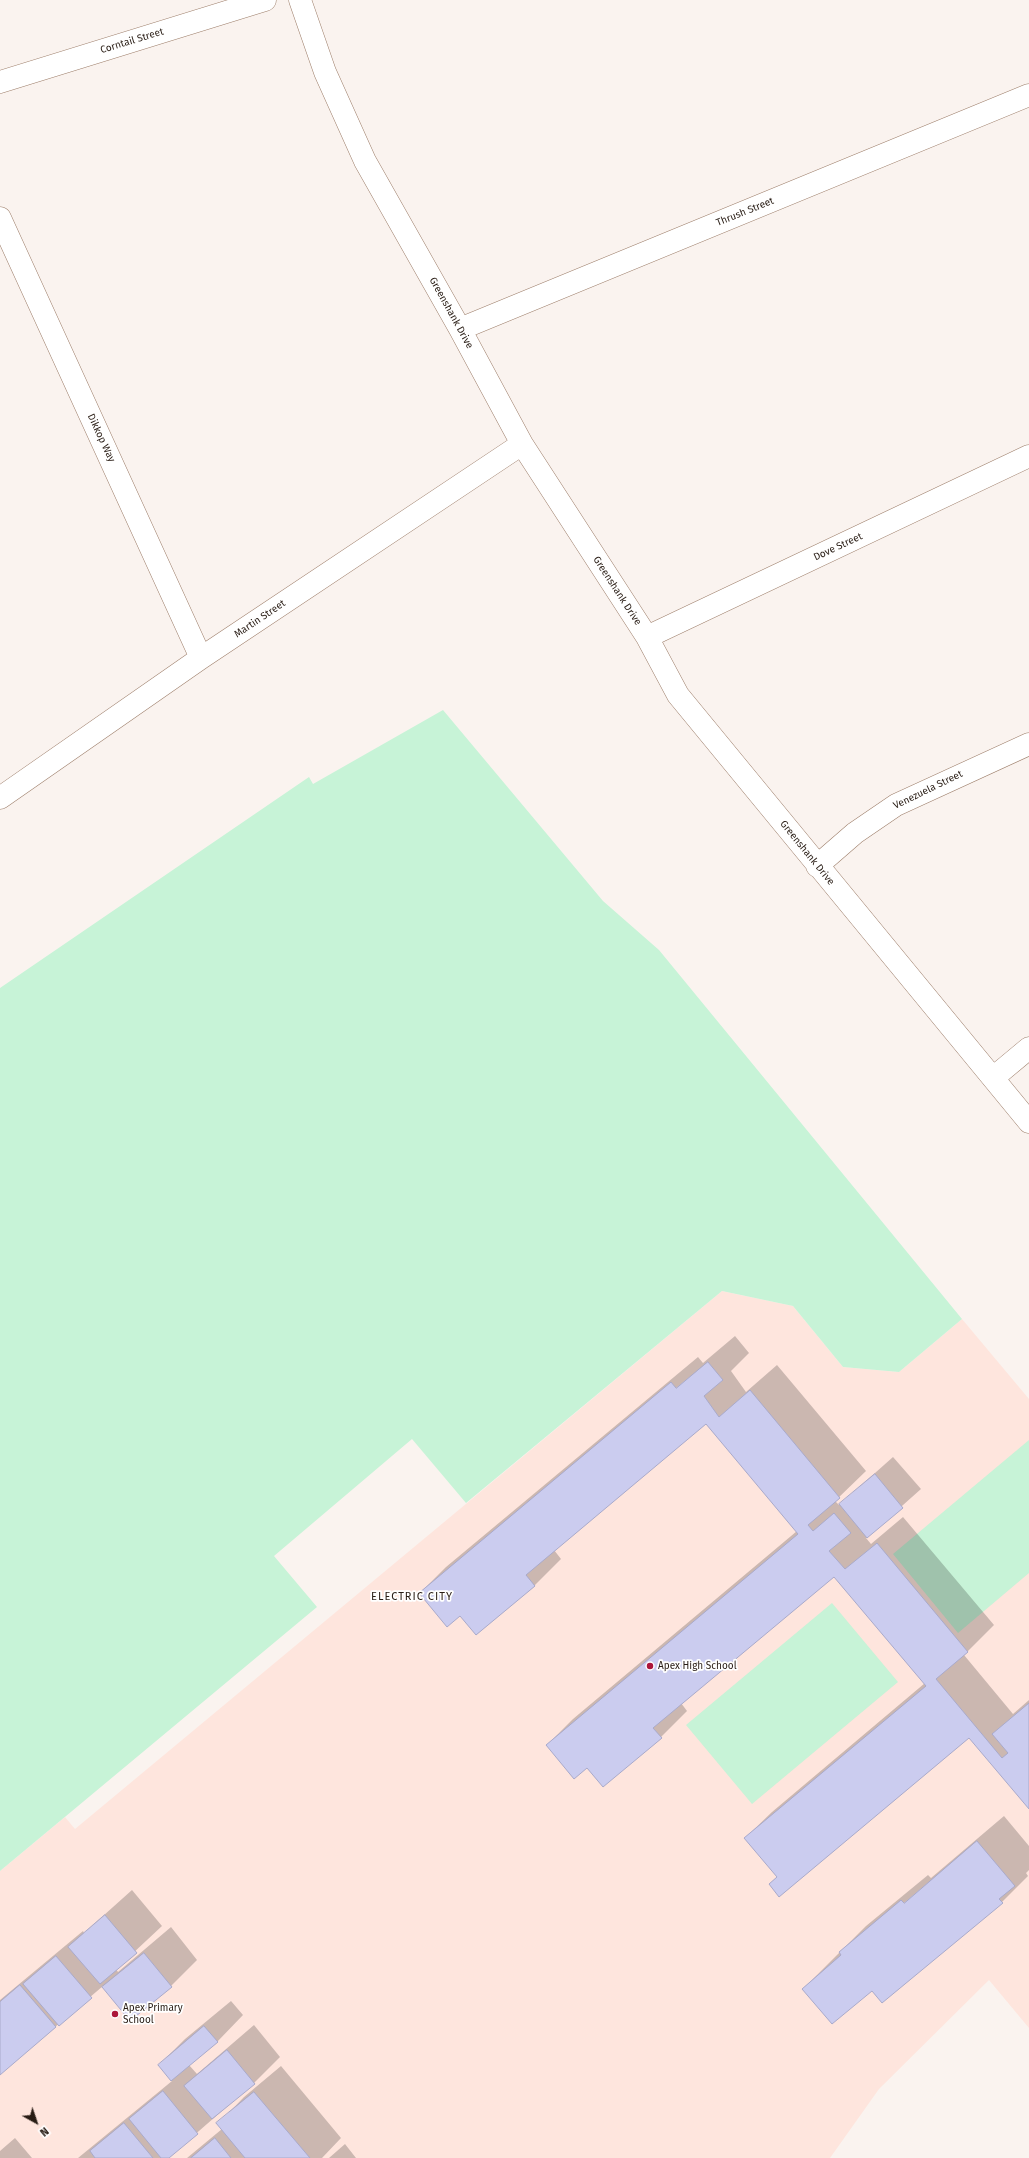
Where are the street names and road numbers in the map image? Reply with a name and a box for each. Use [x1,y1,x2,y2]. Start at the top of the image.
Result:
street label: Corntail Street [99,26,165,56]
street label: Thrush Street [714,195,776,229]
street label: Greenshank Drive [426,275,476,351]
street label: Dikkop Way [85,412,117,464]
street label: Dove Street [812,531,864,563]
street label: Greenshank Drive [590,554,644,628]
street label: Martin Street [232,597,288,641]
street label: Venezuela Street [891,768,965,812]
street label: Greenshank Drive [777,818,837,888]

